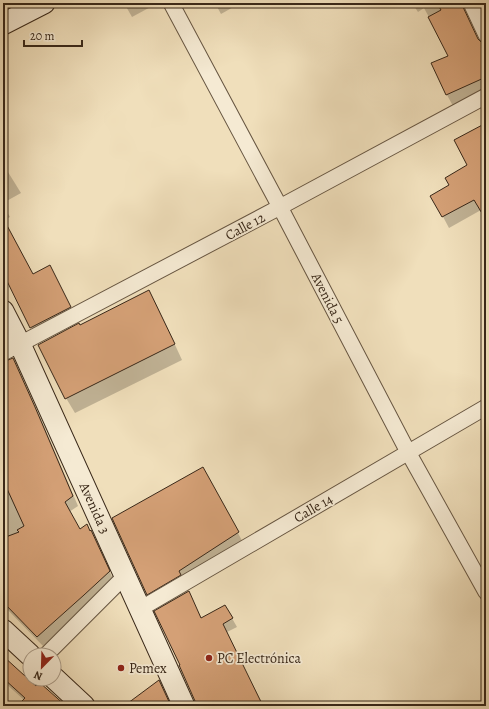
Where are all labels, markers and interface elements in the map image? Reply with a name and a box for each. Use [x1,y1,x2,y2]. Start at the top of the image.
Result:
scale bar [24,22,82,48]
text: 20 m [30,28,54,44]
street label: Calle 12 [222,208,269,245]
street label: Avenida 5 [306,269,348,327]
street label: Avenida 3 [74,479,114,537]
street label: Calle 14 [290,490,336,527]
north arrow [22,647,62,687]
place label: PC Electrónica [217,649,301,668]
marker: PC Electrónica [204,653,214,663]
place label: Pemex [129,659,167,678]
marker: Pemex [116,663,126,673]
text: N [32,667,45,684]

